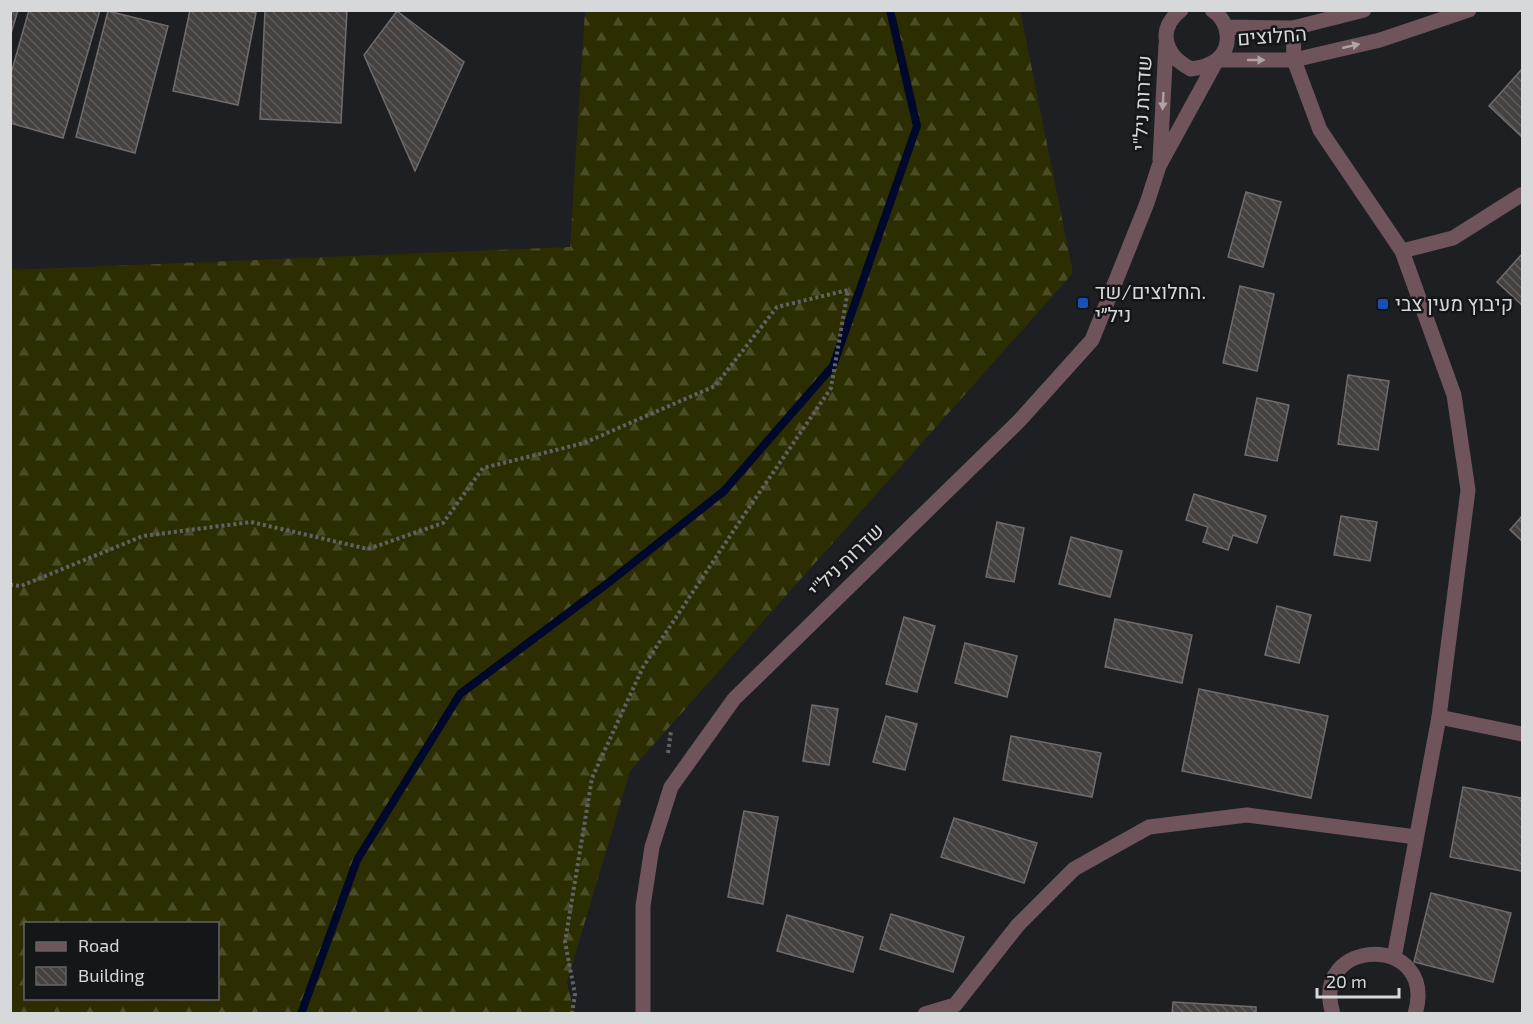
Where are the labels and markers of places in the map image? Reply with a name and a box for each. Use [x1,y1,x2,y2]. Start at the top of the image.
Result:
place label: החלוצים/שד. ניל״י [1095,279,1206,326]
place label: קיבוץ מעין צבי [1395,291,1513,315]
marker: החלוצים/שד. ניל״י [1076,296,1090,310]
marker: קיבוץ מעין צבי [1376,297,1390,311]

